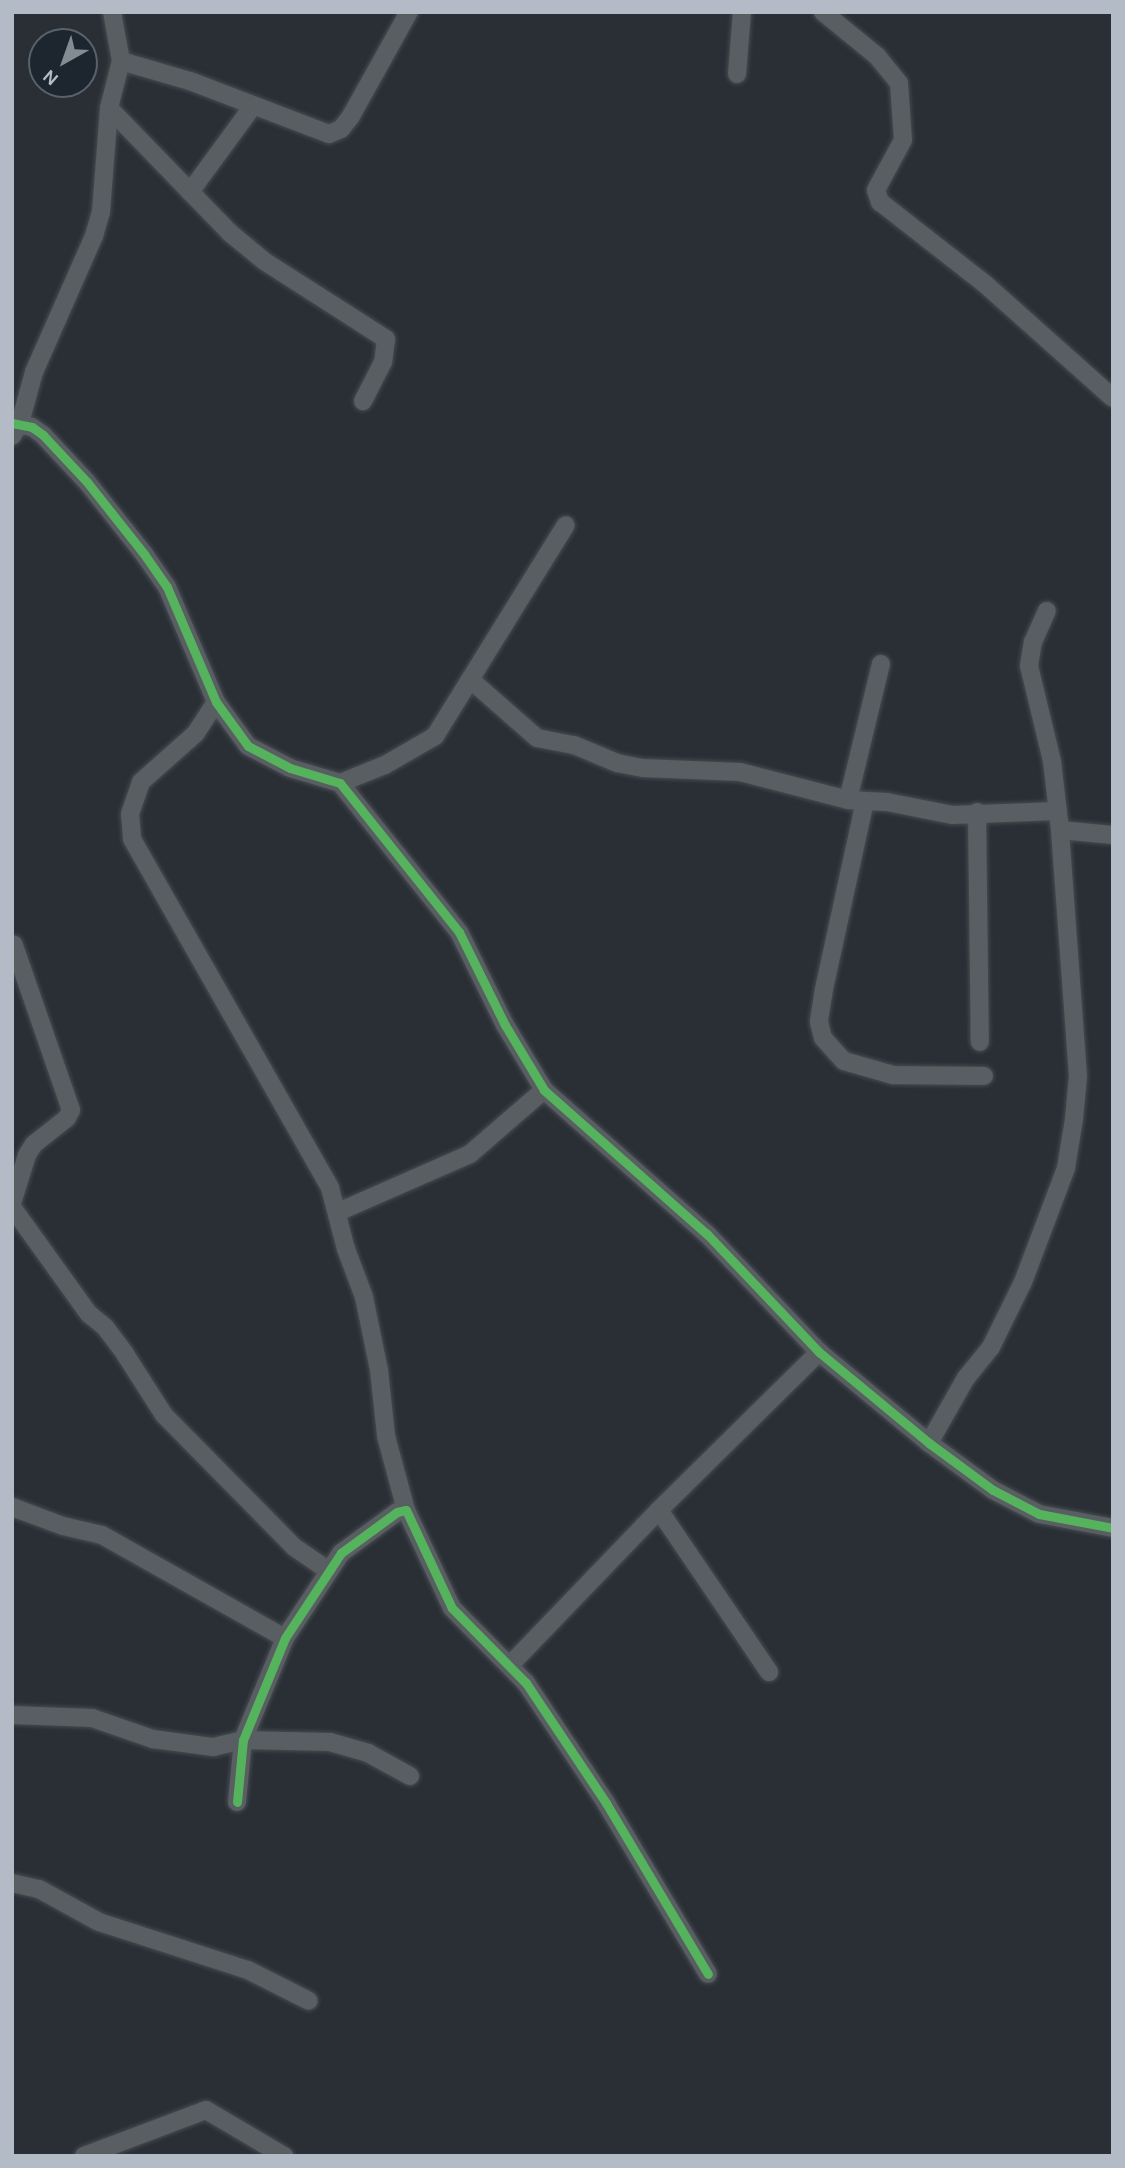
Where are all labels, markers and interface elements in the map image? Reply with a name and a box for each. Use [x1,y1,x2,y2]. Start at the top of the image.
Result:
north arrow [28,28,98,98]
text: N [38,65,63,90]

